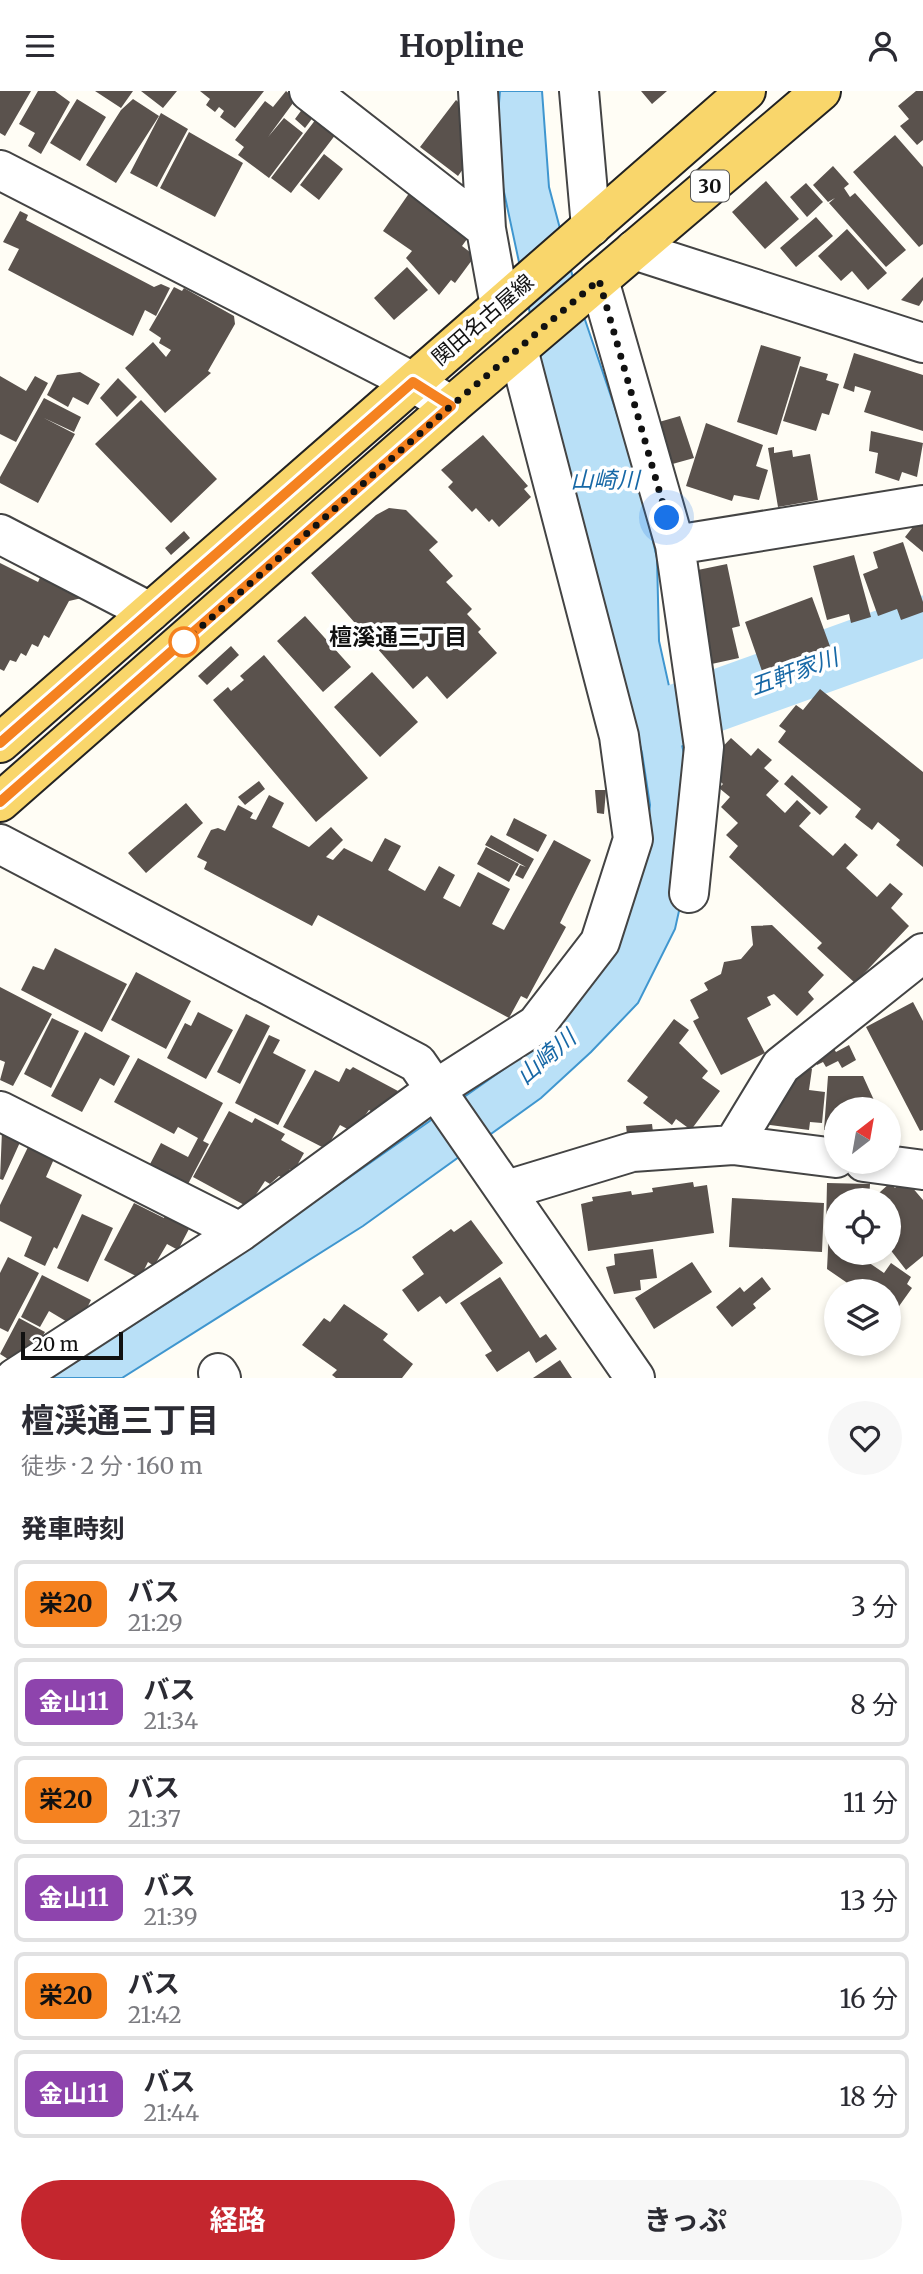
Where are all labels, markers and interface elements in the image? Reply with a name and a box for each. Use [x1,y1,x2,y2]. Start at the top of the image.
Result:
text: Hopline [399,26,524,66]
icon: menu [21,27,59,65]
icon: person [864,27,902,65]
road number: 30 [691,171,729,201]
street label: 関田名古屋線 [426,268,539,371]
water label: 山崎川 [571,465,643,494]
your location [649,500,684,535]
district label: 檀溪通三丁目 [329,622,467,651]
unlabelled marker [169,627,199,657]
water label: 五軒家川 [746,641,845,701]
water label: 山崎川 [510,1021,583,1090]
north arrow [824,1097,901,1174]
map controls [824,1097,901,1356]
button: locate [824,1188,901,1265]
button: layers [824,1279,901,1356]
scale bar [21,1329,122,1361]
text: 20 m [32,1332,79,1356]
text: 檀渓通三丁目 [21,1400,219,1441]
button: heart [828,1401,902,1475]
text: 徒歩 · 2 分 · 160 m [21,1451,203,1480]
text: 発車時刻 [21,1512,125,1545]
text: バス [128,1575,180,1608]
text: 栄20 [39,1588,93,1619]
text: 3 分 [851,1590,898,1623]
text: 21:29 [128,1608,183,1637]
text: バス [144,1673,196,1706]
text: 金山11 [39,1686,109,1717]
text: 8 分 [850,1688,898,1721]
text: 21:34 [144,1706,198,1735]
text: バス [128,1771,180,1804]
text: 栄20 [39,1784,93,1815]
text: 11 分 [843,1786,898,1819]
text: 21:37 [128,1804,181,1833]
text: バス [144,1869,196,1902]
text: 金山11 [39,1882,109,1913]
text: 13 分 [840,1884,898,1917]
text: 21:39 [144,1902,198,1931]
text: バス [128,1967,180,2000]
text: 栄20 [39,1980,93,2011]
text: 16 分 [839,1982,898,2015]
text: 21:42 [128,2000,182,2029]
text: バス [144,2065,196,2098]
text: 金山11 [39,2078,109,2109]
text: 18 分 [839,2080,898,2113]
text: 21:44 [144,2098,199,2127]
button: 経路 [21,2180,455,2260]
button: きっぷ [469,2180,902,2260]

